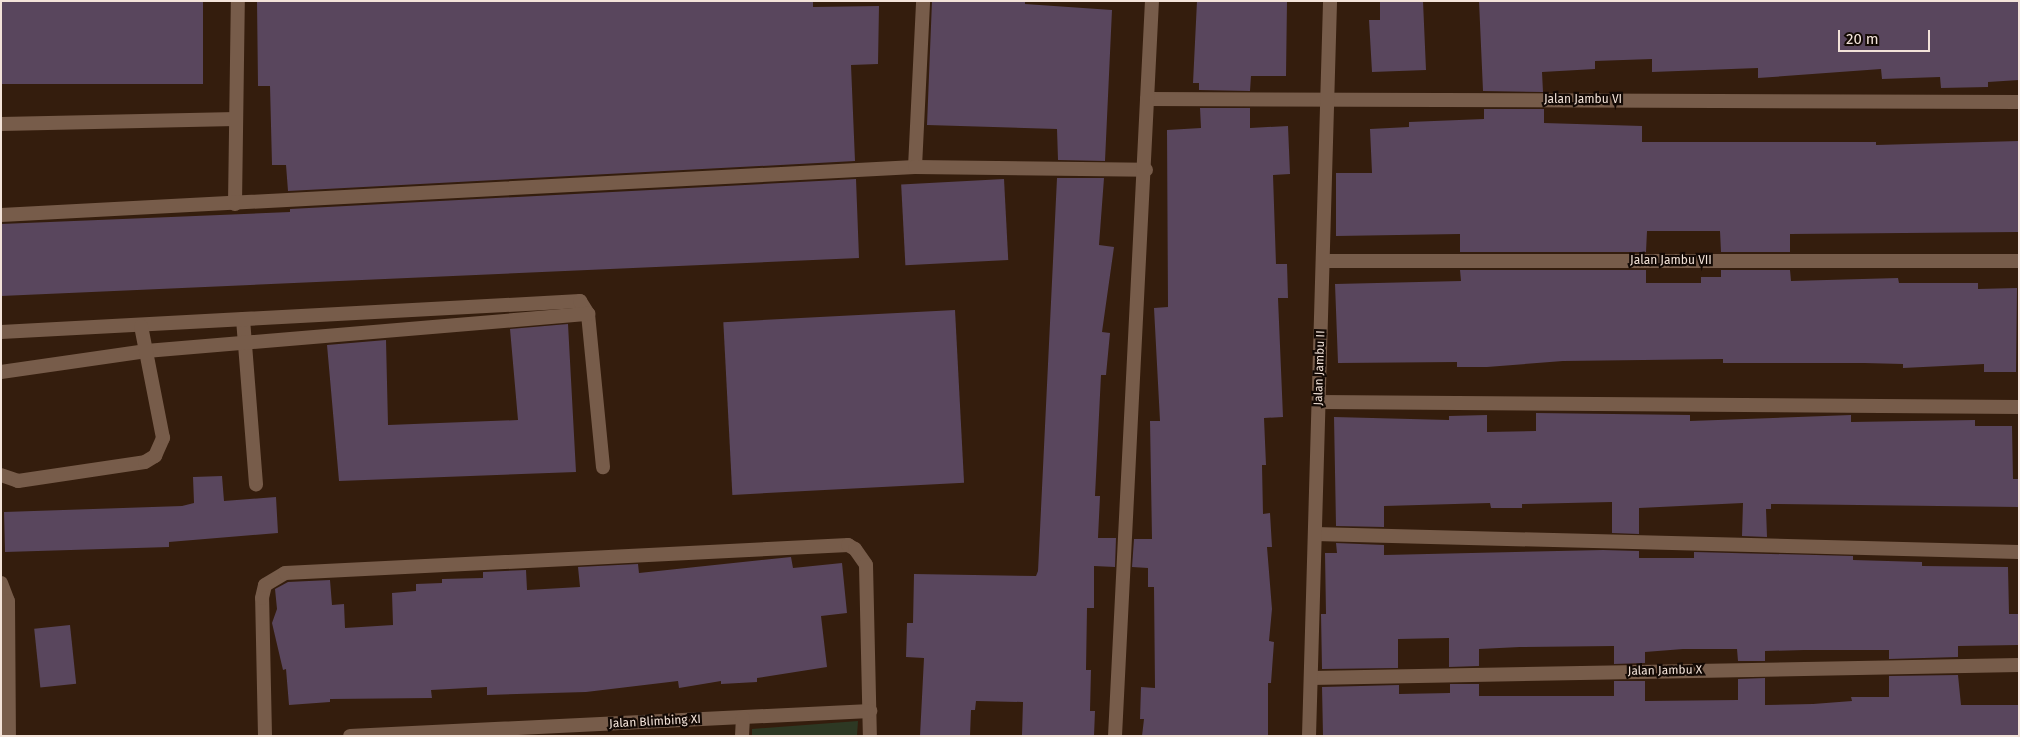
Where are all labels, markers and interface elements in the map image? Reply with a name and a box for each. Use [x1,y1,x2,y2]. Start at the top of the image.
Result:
scale bar [1840,20,1932,52]
text: 20 m [1846,30,1879,48]
street label: Jalan Jambu VI [1544,93,1622,107]
street label: Jalan Jambu VII [1630,254,1712,268]
street label: Jalan Jambu II [1311,330,1329,406]
street label: Jalan Jambu X [1628,663,1702,679]
street label: Jalan Blimbing XI [609,712,701,732]

